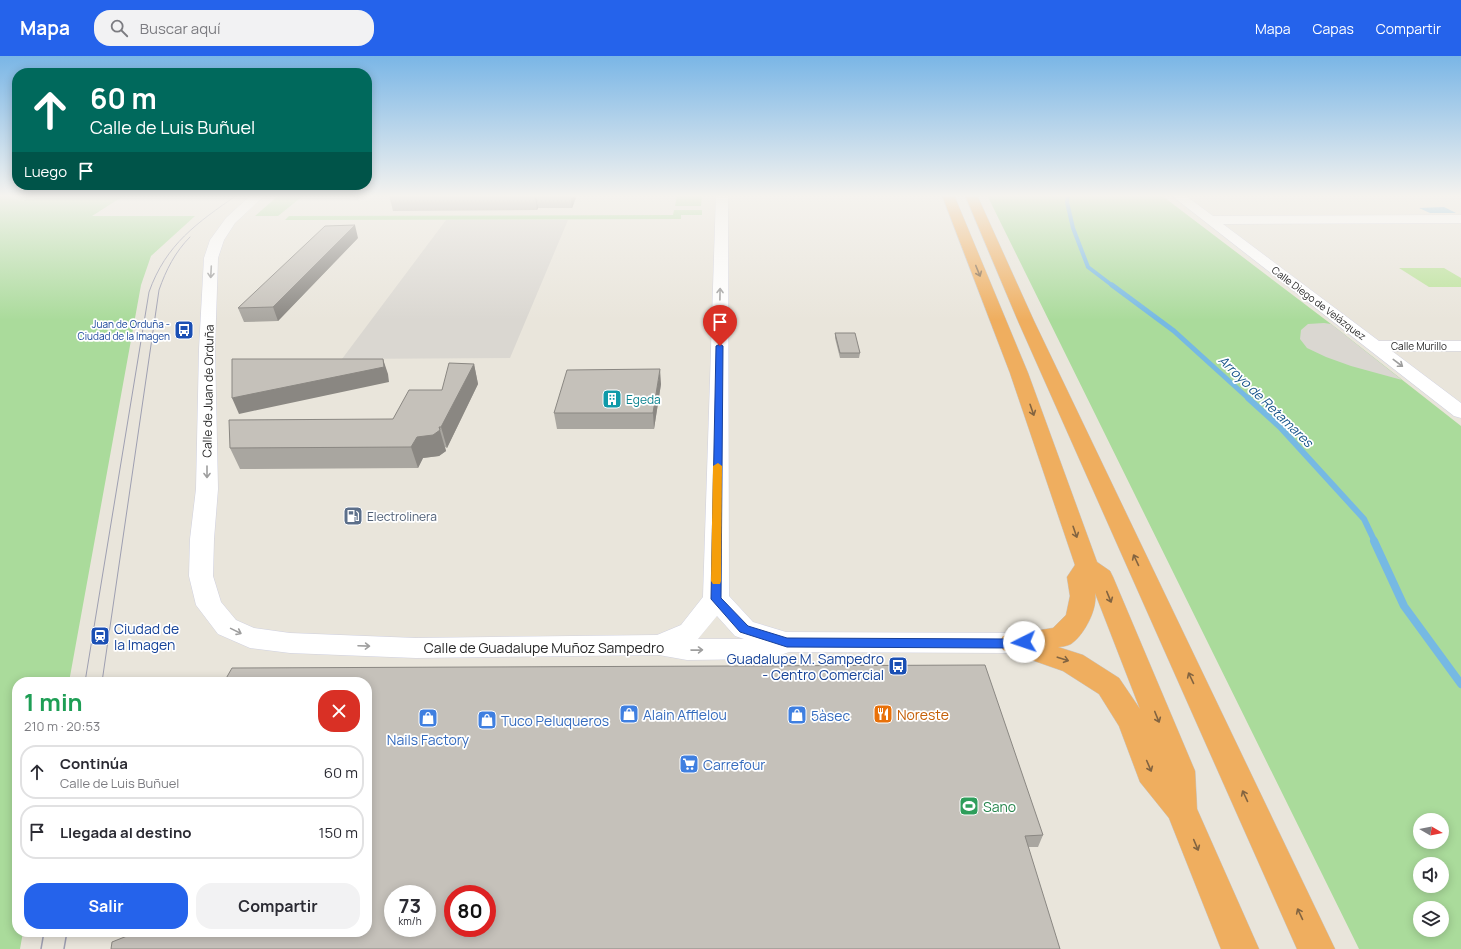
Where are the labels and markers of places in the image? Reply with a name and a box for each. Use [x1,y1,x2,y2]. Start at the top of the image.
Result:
pin [703,305,737,346]
place label: Juan de Orduña - Ciudad de la Imagen [78,317,170,343]
bus stop icon: Juan de Orduña - Ciudad de la Imagen [173,319,195,341]
building icon: Egeda [601,388,623,410]
place label: Egeda [626,391,661,408]
fuel station icon: Electrolinera [342,505,364,527]
place label: Electrolinera [367,508,437,525]
place label: Ciudad de la Imagen [114,619,179,654]
station icon: Ciudad de la Imagen [89,625,111,647]
place label: Guadalupe M. Sampedro - Centro Comercial [727,649,884,684]
bus stop icon: Guadalupe M. Sampedro - Centro Comercial [887,655,909,677]
shop icon: Alain Afflelou [618,703,640,725]
restaurant icon: Noreste [872,703,894,725]
shop icon: 5àsec [786,704,808,726]
place label: Alain Afflelou [643,705,727,724]
place label: Noreste [897,705,949,724]
place label: 5àsec [811,706,850,725]
shop icon: Nails Factory [417,707,439,729]
shop icon: Tuco Peluqueros [476,709,498,731]
place label: Tuco Peluqueros [501,711,609,730]
place label: Nails Factory [387,730,470,749]
supermarket icon: Carrefour [678,753,700,775]
place label: Carrefour [703,755,765,774]
sports icon: Sano [958,795,980,817]
place label: Sano [983,797,1016,816]

